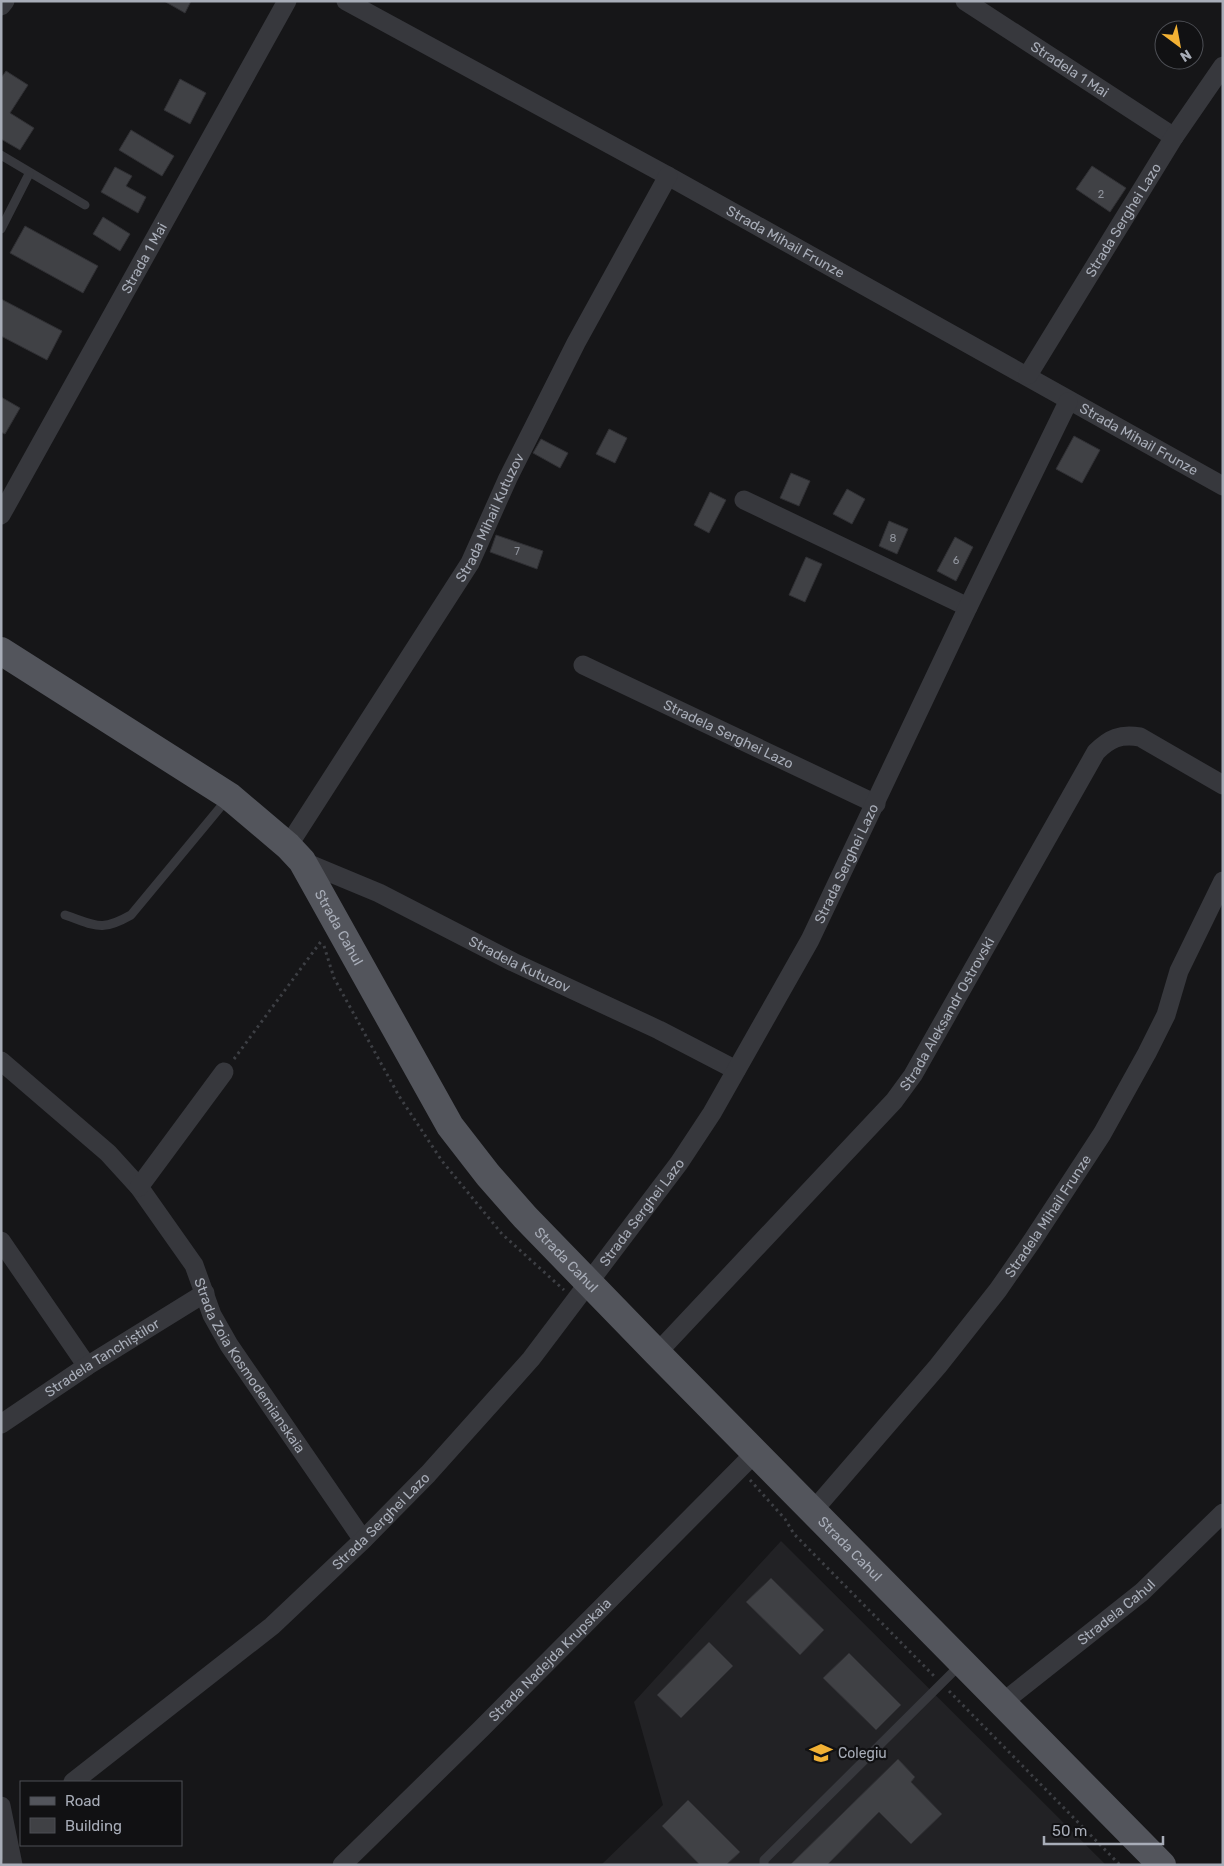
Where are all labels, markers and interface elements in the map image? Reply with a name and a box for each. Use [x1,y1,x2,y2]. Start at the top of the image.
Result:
north arrow [1154,20,1204,70]
street label: Stradela 1 Mai [1028,38,1112,101]
text: N [1177,46,1194,65]
street label: Strada Serghei Lazo [1082,160,1165,280]
house number: 2 [1098,188,1104,201]
street label: Strada Mihail Frunze [723,202,848,281]
street label: Strada 1 Mai [117,220,170,296]
street label: Strada Mihail Frunze [1077,399,1201,479]
street label: Strada Mihail Kutuzov [452,450,528,585]
house number: 8 [890,532,897,545]
house number: 7 [514,545,520,558]
house number: 6 [953,554,960,567]
street label: Stradela Serghei Lazo [661,696,796,772]
street label: Strada Serghei Lazo [811,801,882,926]
street label: Strada Cahul [311,886,367,968]
street label: Stradela Kutuzov [466,932,573,996]
street label: Strada Aleksandr Ostrovski [896,934,998,1094]
street label: Stradela Mihail Frunze [1001,1151,1095,1281]
street label: Strada Serghei Lazo [596,1155,688,1270]
street label: Strada Cahul [531,1224,602,1296]
street label: Strada Zoia Kosmodemianskaia [191,1275,309,1456]
street label: Stradela Tanchiștilor [41,1314,163,1401]
street label: Strada Serghei Lazo [329,1469,433,1573]
street label: Strada Cahul [814,1513,886,1585]
street label: Stradela Cahul [1074,1575,1159,1649]
street label: Strada Nadejda Krupskaia [485,1595,615,1725]
school or university icon: Colegiu [808,1740,834,1766]
place label: Colegiu [838,1745,887,1762]
legend [20,1781,182,1846]
text: Road [65,1792,101,1810]
scale bar [1044,1814,1163,1846]
text: Building [65,1817,122,1835]
text: 50 m [1052,1822,1087,1840]

